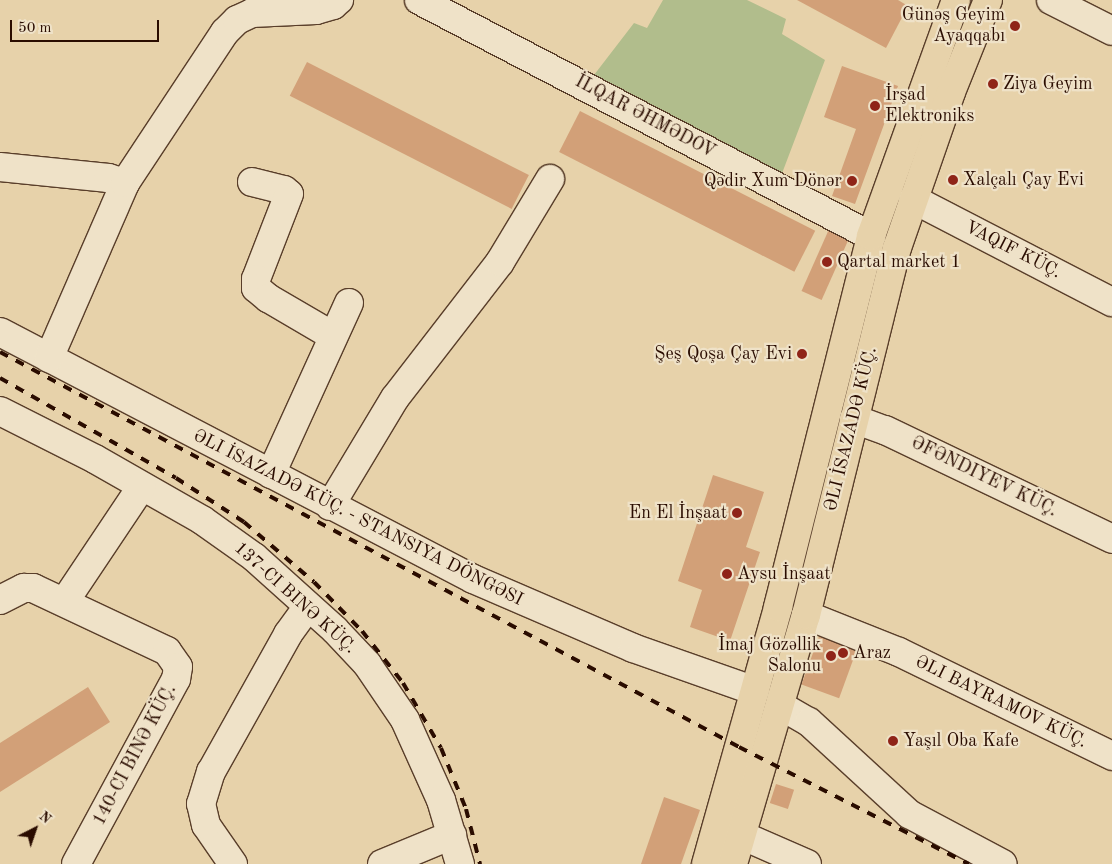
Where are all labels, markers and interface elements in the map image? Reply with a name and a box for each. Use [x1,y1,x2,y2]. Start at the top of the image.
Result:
place label: Günəş Geyim Ayaqqabı [902,5,1005,48]
scale bar [12,10,161,42]
marker: Günəş Geyim Ayaqqabı [1009,20,1021,32]
text: 50 m [18,21,52,36]
street label: İLQAR ƏHMƏDOV [571,71,719,163]
place label: Ziya Geyim [1003,73,1092,95]
marker: Ziya Geyim [987,78,999,90]
place label: İrşad Elektroniks [885,85,974,128]
marker: İrşad Elektroniks [869,100,881,112]
place label: Xalçalı Çay Evi [963,169,1084,191]
place label: Qədir Xum Dönər [704,170,842,192]
marker: Xalçalı Çay Evi [947,174,959,186]
marker: Qədir Xum Dönər [846,175,858,187]
street label: VAQIF KÜÇ. [961,216,1065,284]
place label: Qartal market 1 [837,251,961,273]
marker: Qartal market 1 [821,256,833,268]
place label: Şeş Qoşa Çay Evi [654,343,792,365]
street label: ƏLI İSAZADƏ KÜÇ. [820,345,882,513]
marker: Şeş Qoşa Çay Evi [796,348,808,360]
street label: ƏLI İSAZADƏ KÜÇ. - STANSIYA DÖNGƏSI [189,425,527,611]
street label: ƏFƏNDIYEV KÜÇ. [907,432,1061,522]
place label: En El İnşaat [629,502,727,524]
marker: En El İnşaat [731,507,743,519]
street label: 137-CI BINƏ KÜÇ. [229,537,361,659]
place label: Aysu İnşaat [737,563,831,585]
marker: Aysu İnşaat [721,568,733,580]
place label: İmaj Gözəllik Salonu [718,635,821,678]
place label: Araz [853,642,891,664]
marker: Araz [837,647,849,659]
marker: İmaj Gözəllik Salonu [825,650,837,662]
street label: ƏLI BAYRAMOV KÜÇ. [911,651,1091,753]
street label: 140-CI BINƏ KÜÇ. [89,681,181,829]
place label: Yaşıl Oba Kafe [903,730,1019,752]
marker: Yaşıl Oba Kafe [887,735,899,747]
north arrow [10,804,60,854]
text: N [36,809,53,826]

